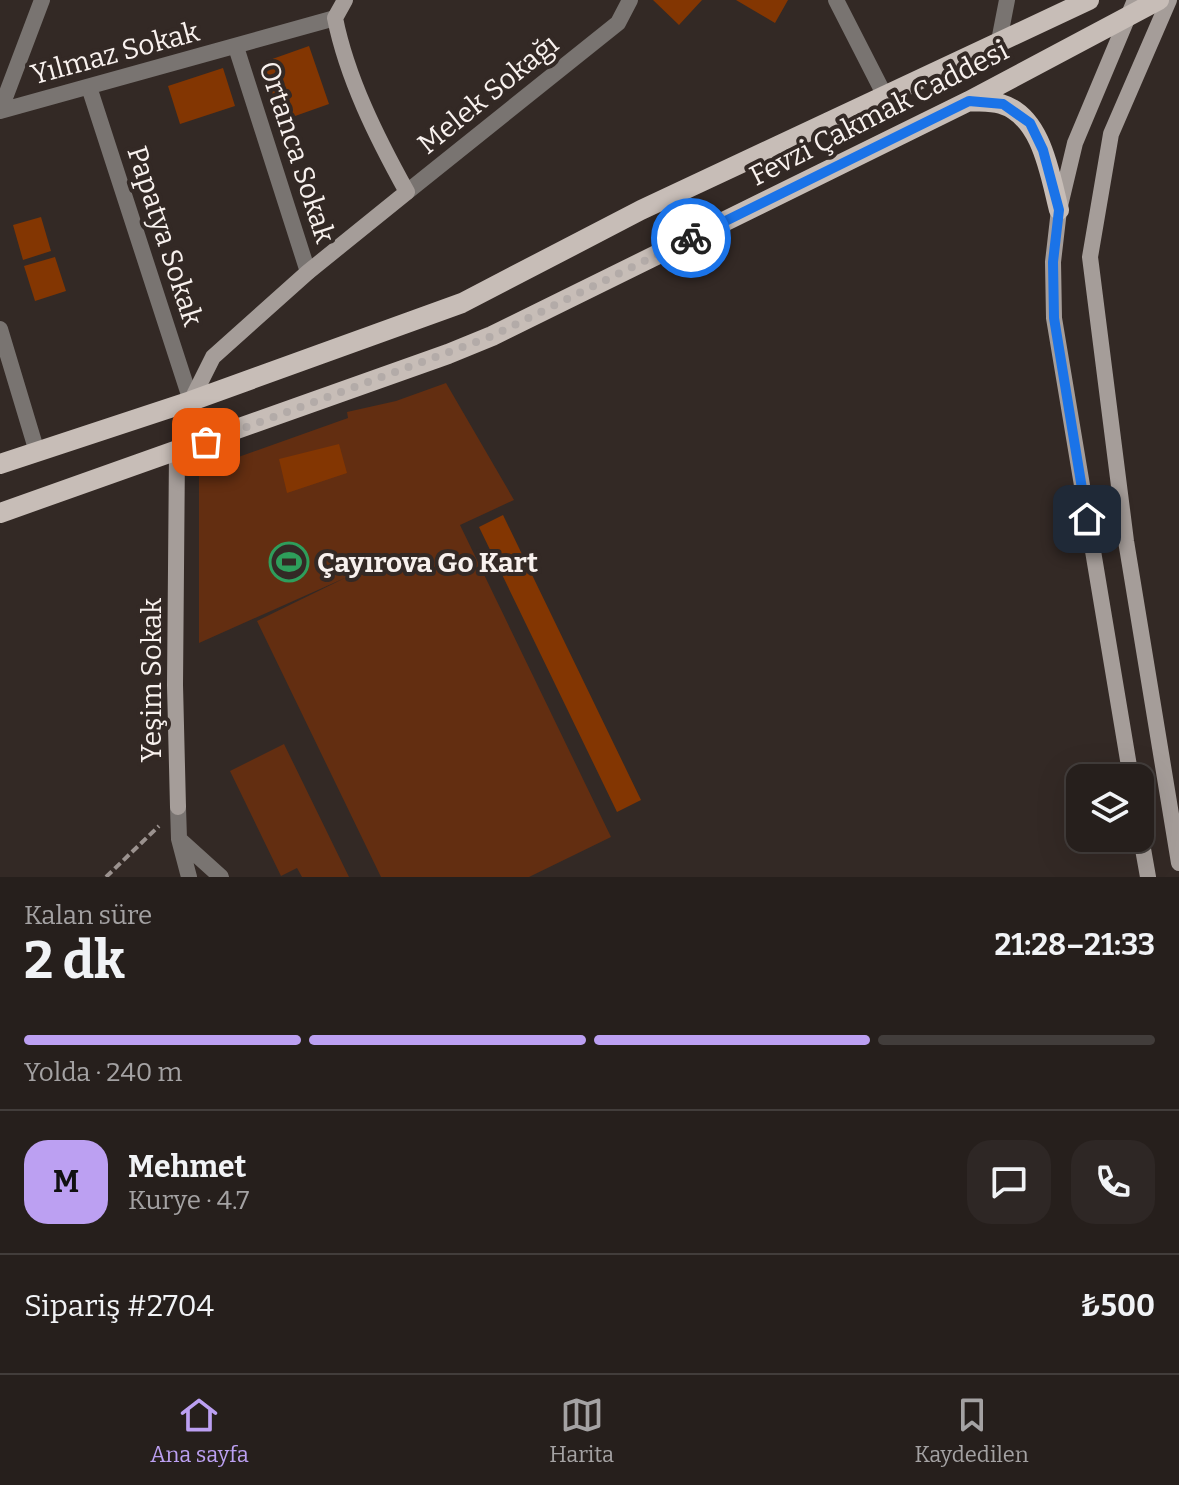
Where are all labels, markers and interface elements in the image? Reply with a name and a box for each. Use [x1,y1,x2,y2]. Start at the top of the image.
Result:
street label: Yılmaz Sokak [27,15,203,91]
street label: Melek Sokağı [411,27,565,161]
street label: Fevzi Çakmak Caddesi [744,33,1014,193]
street label: Ortanca Sokak [252,57,342,247]
street label: Papatya Sokak [120,142,210,330]
courier [651,198,731,278]
icon: bike [669,216,713,260]
pin [172,408,240,476]
icon: bag [184,420,228,464]
pin [1053,485,1121,553]
icon: home [1065,497,1109,541]
sports icon: Çayırova Go Kart [268,541,310,583]
place label: Çayırova Go Kart [317,546,538,579]
street label: Yeşim Sokak [135,598,168,762]
map controls [1066,764,1154,852]
button: layers [1066,764,1154,852]
text: Kalan süre [24,900,152,931]
text: 21:28–21:33 [994,927,1155,963]
text: 2 dk [24,929,125,992]
text: Yolda · 240 m [24,1057,182,1088]
button: chat [967,1140,1051,1224]
button: phone [1071,1140,1155,1224]
text: Mehmet [128,1149,246,1185]
text: M [53,1164,79,1200]
text: Kurye · 4.7 [128,1185,249,1216]
text: Sipariş #2704 [24,1288,214,1324]
text: ₺500 [1080,1288,1155,1324]
tab: Ana sayfa [150,1393,249,1468]
tab: Harita [549,1393,614,1468]
tab: Kaydedilen [915,1393,1029,1468]

